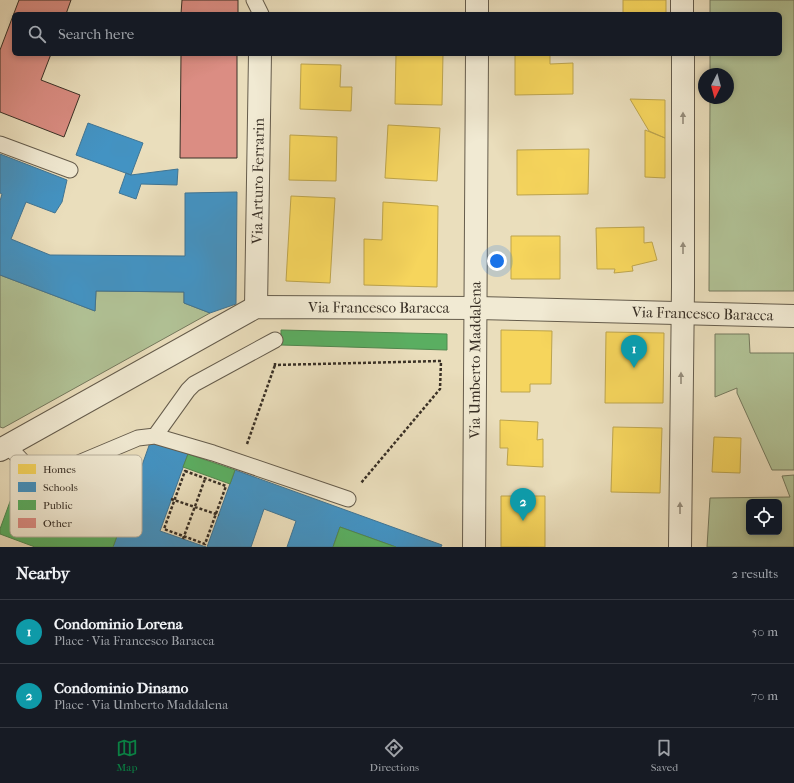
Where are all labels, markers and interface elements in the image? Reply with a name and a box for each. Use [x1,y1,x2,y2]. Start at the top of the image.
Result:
search box [12,12,782,56]
icon: search [26,23,48,45]
text: Search here [58,25,134,43]
north arrow [698,68,734,104]
one-way arrow [680,111,686,124]
street label: Via Arturo Ferrarin [248,118,268,245]
one-way arrow [680,241,686,254]
your location [487,251,507,271]
street label: Via Umberto Maddalena [466,280,485,440]
street label: Via Francesco Baracca [307,298,451,317]
street label: Via Francesco Baracca [631,303,775,325]
pin: 1 [621,335,647,368]
one-way arrow [678,371,684,384]
legend [10,455,142,537]
text: Homes [43,463,76,476]
text: Schools [43,481,78,494]
pin: 2 [510,488,536,521]
text: Public [43,499,73,512]
map controls [746,499,782,535]
button: locate [746,499,782,535]
one-way arrow [677,501,683,514]
text: Other [43,517,72,530]
text: Nearby [16,563,70,583]
text: 2 results [732,566,778,581]
text: Condominio Lorena [54,615,183,633]
text: 1 [27,624,31,639]
text: 50 m [752,624,778,639]
text: Place · Via Francesco Baracca [54,633,214,648]
text: Condominio Dinamo [54,679,188,697]
text: 2 [26,688,32,703]
text: 70 m [751,688,778,703]
text: Place · Via Umberto Maddalena [54,697,228,712]
tab: Map [116,737,138,774]
tab: Directions [370,737,419,774]
tab: Saved [651,737,678,774]

